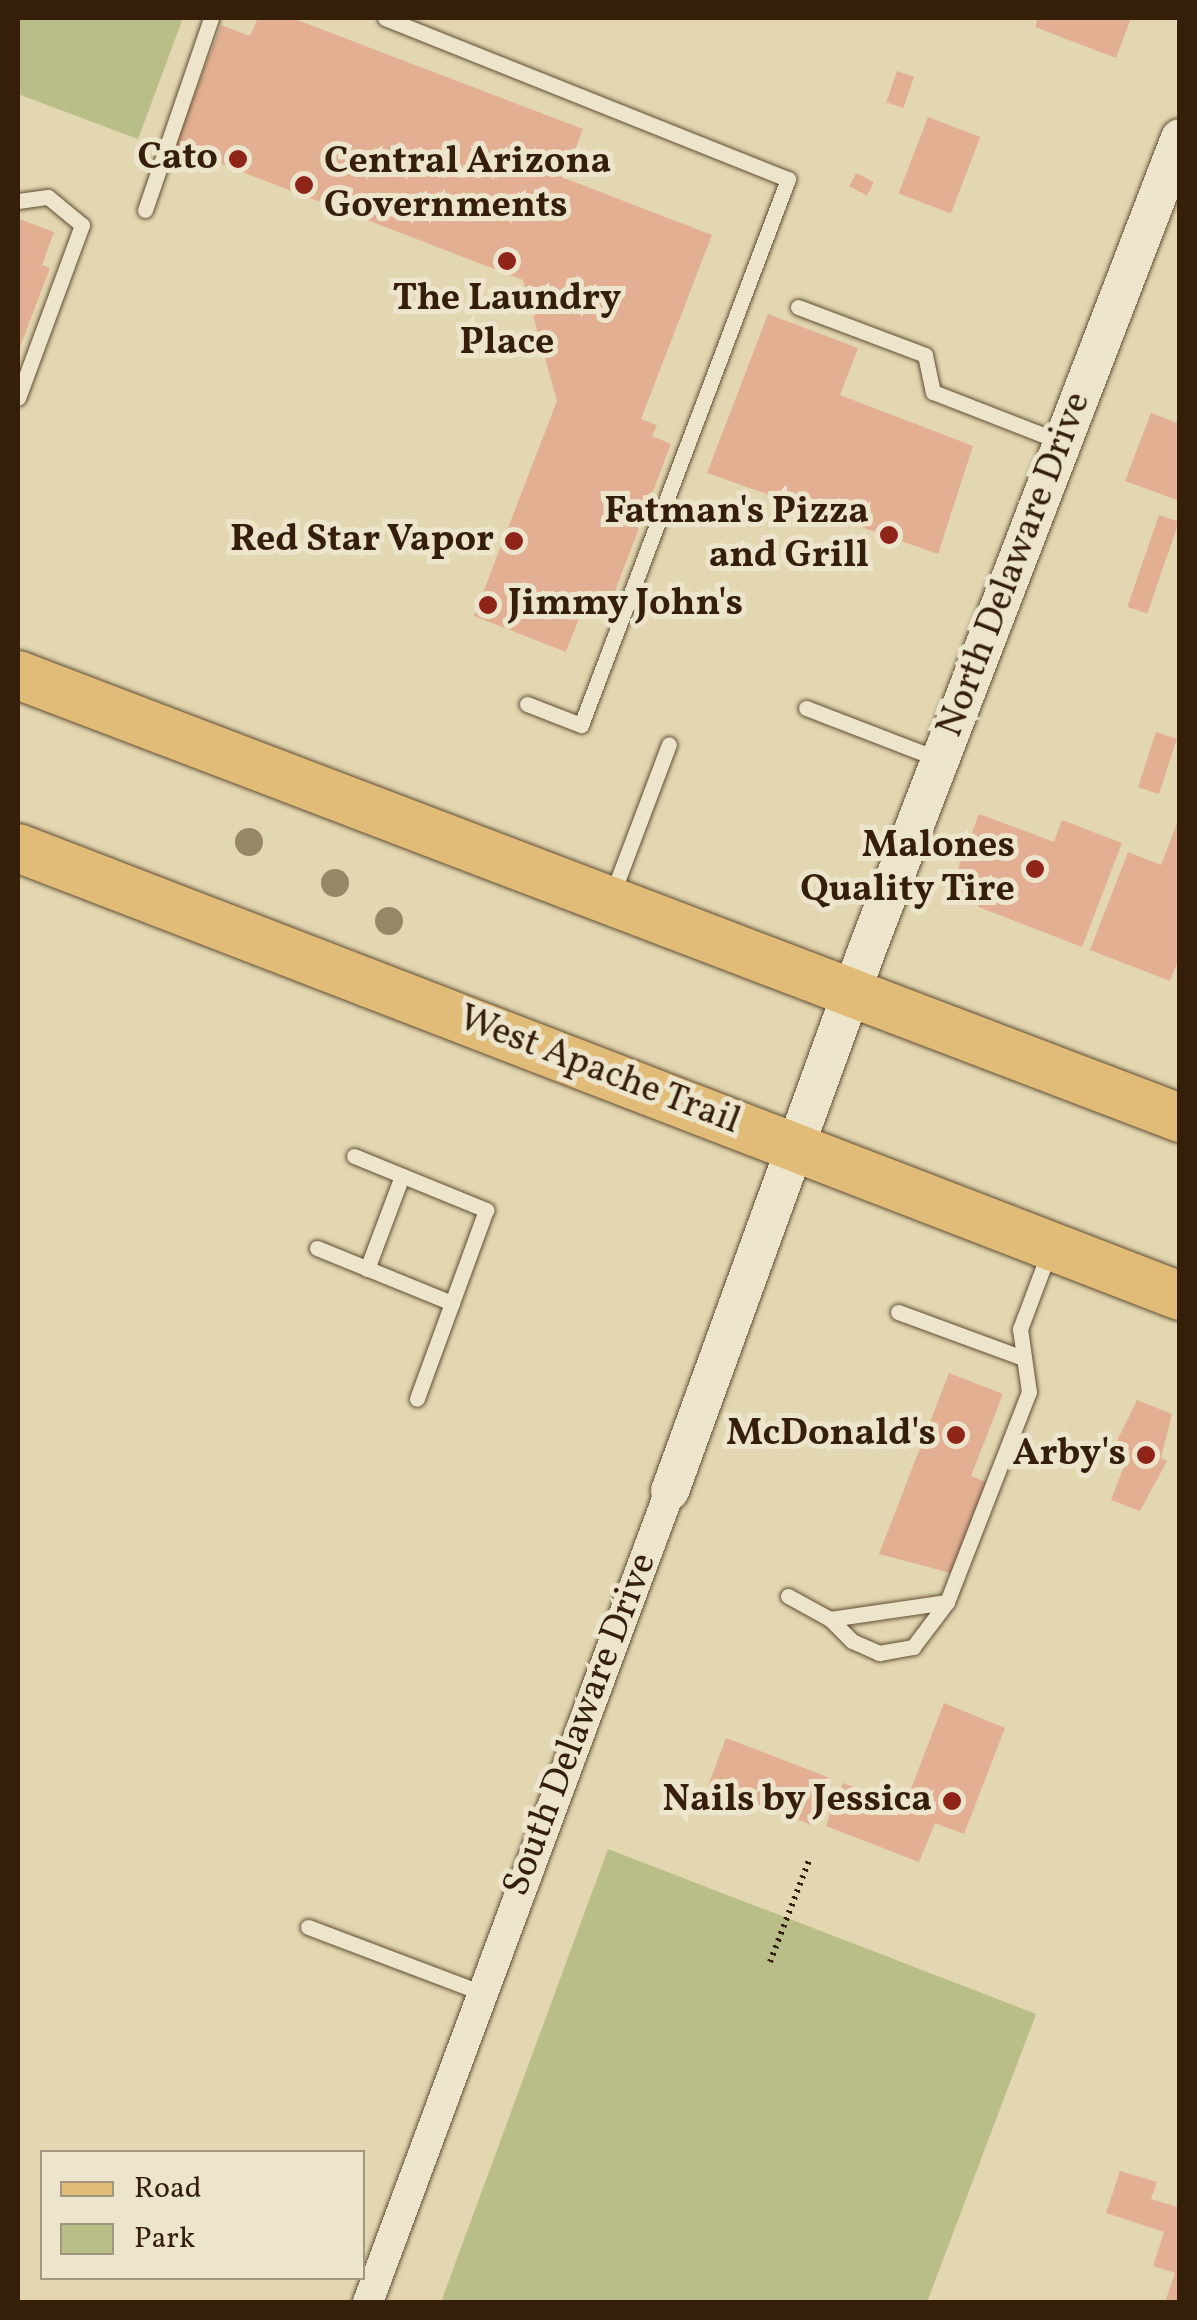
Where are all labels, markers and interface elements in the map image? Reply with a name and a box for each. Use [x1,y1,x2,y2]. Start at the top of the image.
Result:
place label: Cato [137,136,218,182]
place label: Central Arizona Governments [324,140,611,230]
marker: Cato [227,148,249,170]
marker: Central Arizona Governments [293,174,315,196]
marker: The Laundry Place [496,250,518,272]
place label: The Laundry Place [393,277,621,366]
street label: North Delaware Drive [928,386,1102,744]
place label: Fatman's Pizza and Grill [604,490,869,580]
place label: Red Star Vapor [229,518,494,564]
marker: Fatman's Pizza and Grill [878,524,900,546]
marker: Red Star Vapor [503,530,525,552]
place label: Jimmy John's [508,582,743,628]
marker: Jimmy John's [477,594,499,616]
place label: Malones Quality Tire [799,824,1015,914]
marker: Malones Quality Tire [1024,858,1046,880]
street label: West Apache Trail [451,996,747,1146]
place label: McDonald's [726,1412,936,1458]
marker: McDonald's [945,1424,967,1446]
place label: Arby's [1013,1432,1126,1478]
marker: Arby's [1135,1444,1157,1466]
street label: South Delaware Drive [495,1547,667,1903]
place label: Nails by Jessica [662,1778,932,1824]
marker: Nails by Jessica [941,1790,963,1812]
legend [40,2150,365,2280]
text: Road [134,2168,202,2210]
text: Park [134,2218,195,2260]

